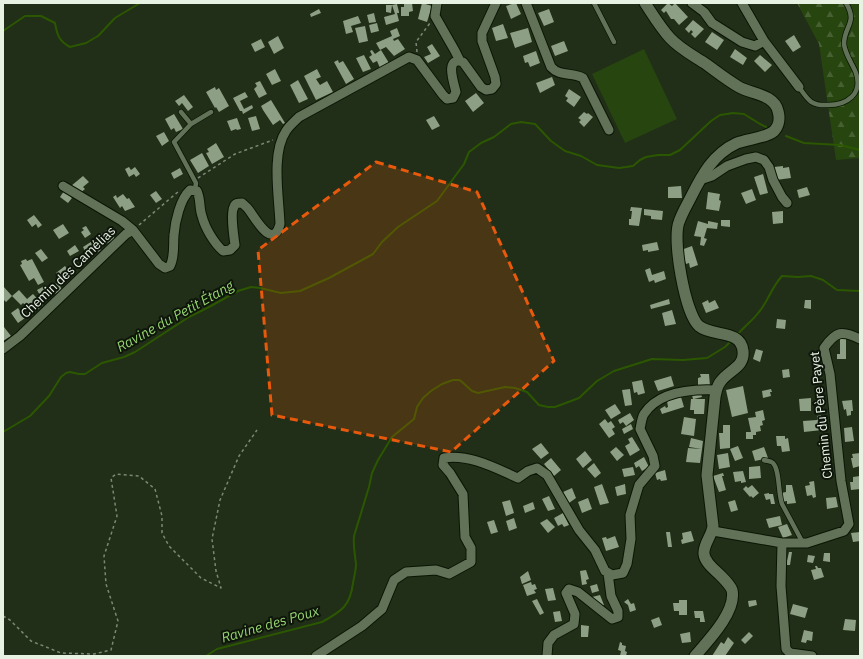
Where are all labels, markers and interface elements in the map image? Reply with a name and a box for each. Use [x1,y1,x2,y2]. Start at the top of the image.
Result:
street label: Chemin des Camélias [17,222,119,322]
water label: Ravine du Petit Étang [113,275,237,356]
street label: Chemin du Père Payet [806,350,836,480]
water label: Ravine des Poux [219,601,322,647]

